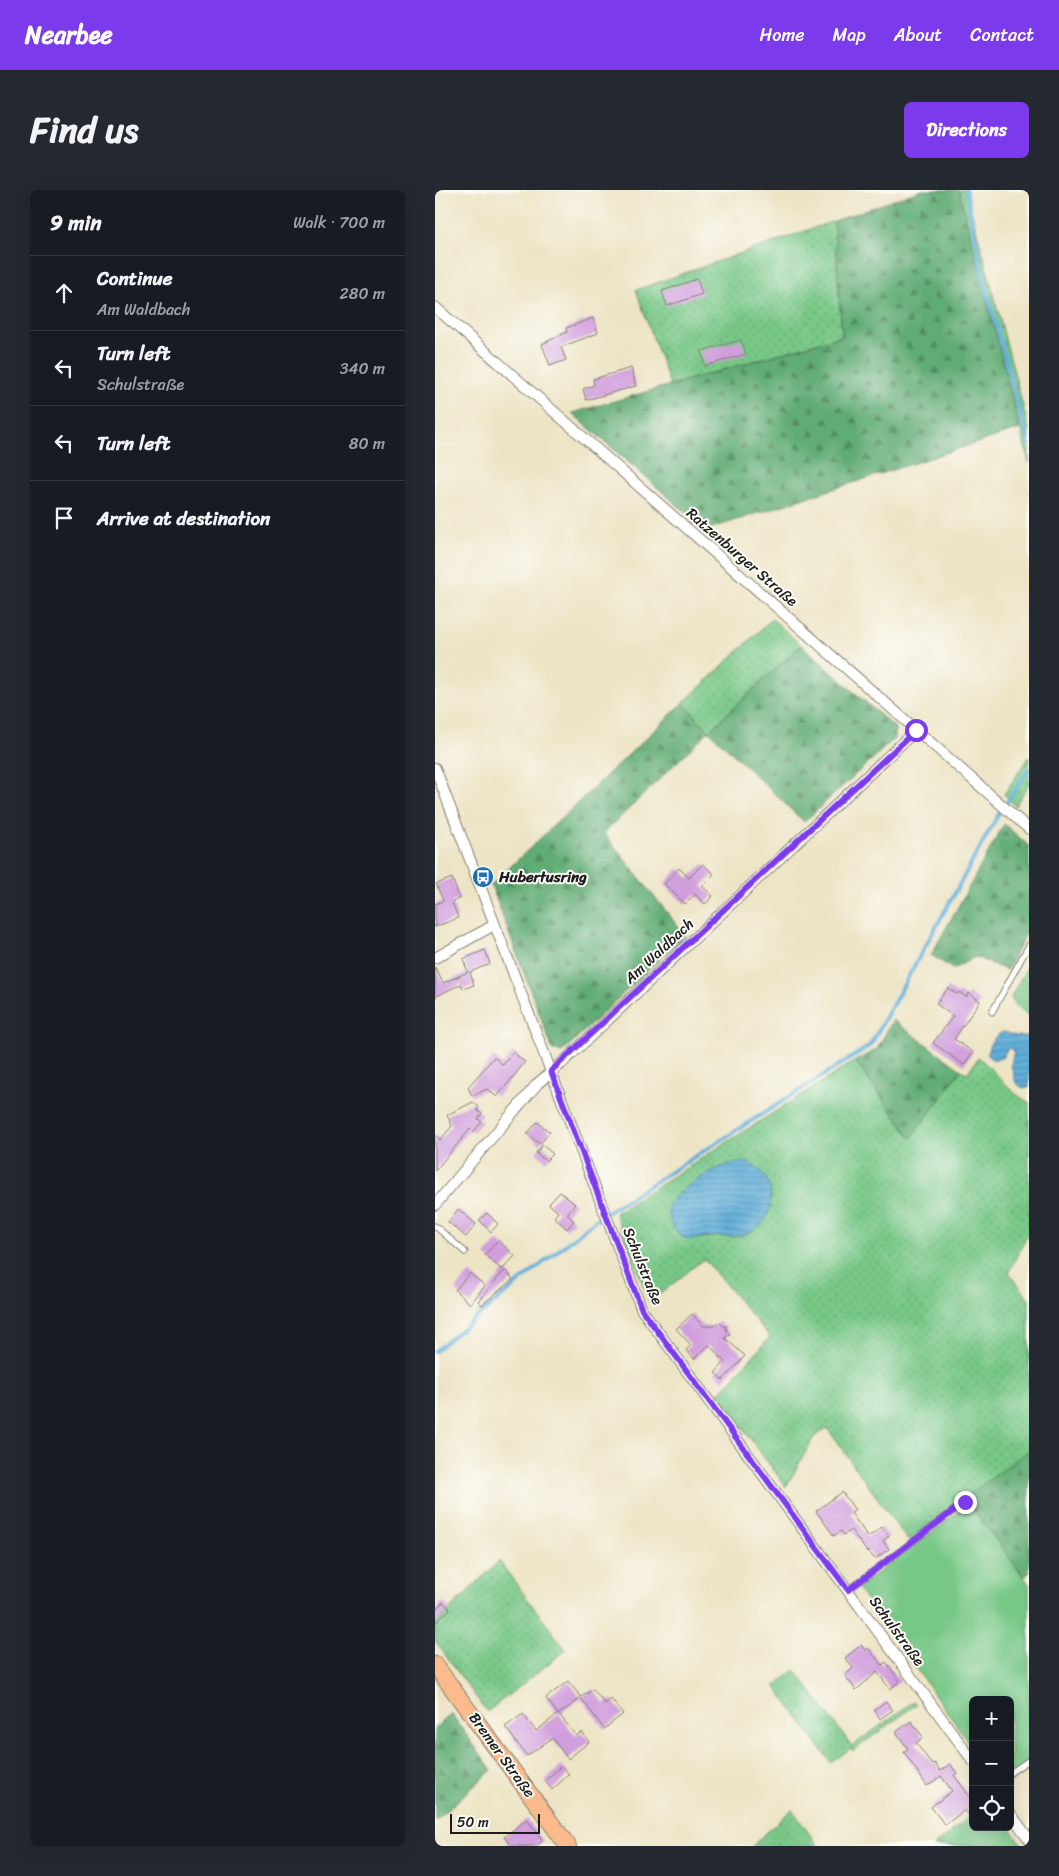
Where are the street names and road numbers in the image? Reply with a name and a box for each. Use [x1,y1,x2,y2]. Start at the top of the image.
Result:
street label: Ratzenburger Straße [680,501,804,613]
street label: Am Waldbach [617,912,700,991]
street label: Schulstraße [616,1223,670,1309]
street label: Schulstraße [862,1590,932,1672]
street label: Bremer Straße [462,1707,542,1803]

